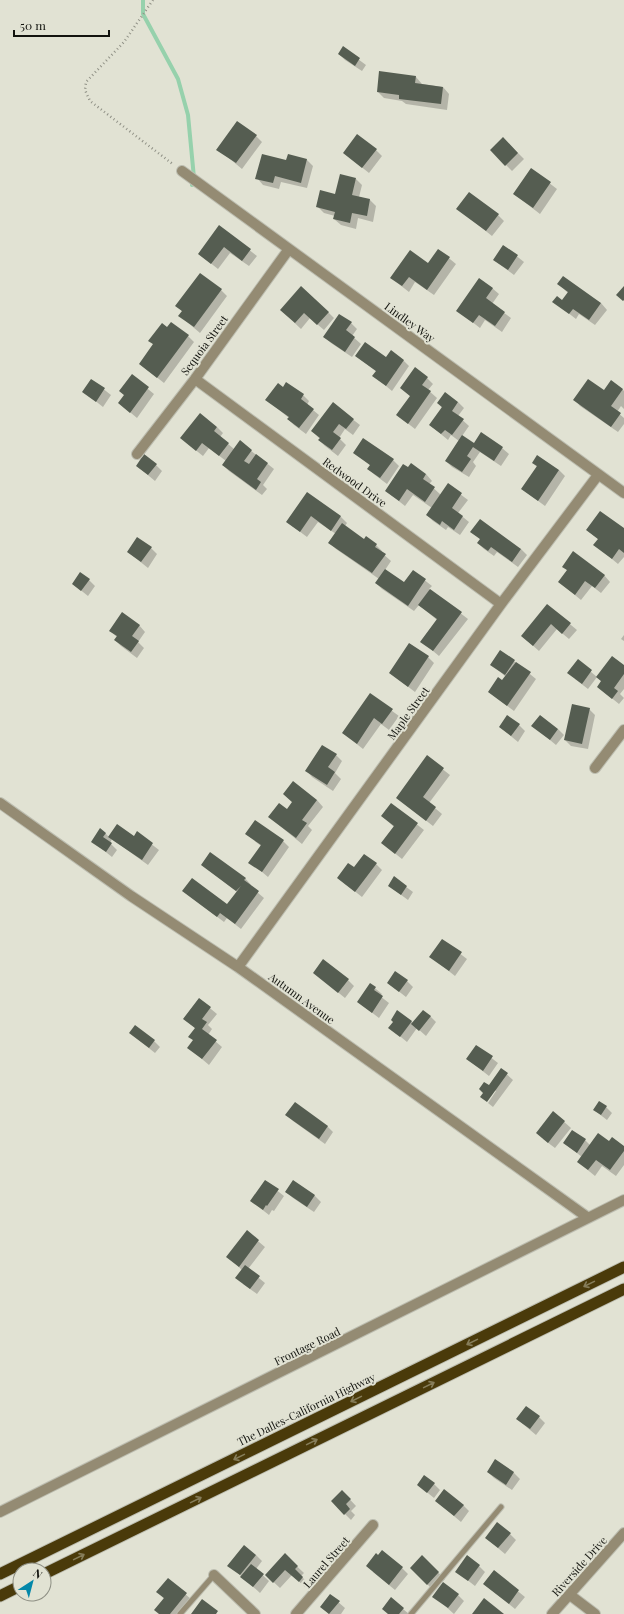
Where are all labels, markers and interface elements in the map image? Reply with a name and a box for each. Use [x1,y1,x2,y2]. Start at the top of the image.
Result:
scale bar [14,12,109,38]
text: 50 m [20,17,46,33]
street label: Lindley Way [382,299,439,346]
street label: Sequoia Street [177,312,231,378]
street label: Redwood Drive [320,454,390,511]
street label: Maple Street [384,683,432,743]
street label: Autumn Avenue [265,968,338,1027]
one-way arrow [583,1281,595,1288]
street label: Frontage Road [271,1323,343,1369]
one-way arrow [467,1339,479,1346]
street label: The Dalles-California Highway [234,1369,378,1449]
one-way arrow [423,1381,435,1388]
one-way arrow [350,1396,362,1403]
one-way arrow [306,1438,318,1445]
one-way arrow [233,1453,245,1461]
one-way arrow [189,1496,201,1503]
street label: Riverside Drive [548,1532,610,1599]
street label: Laurel Street [299,1533,353,1591]
one-way arrow [73,1553,85,1560]
north arrow [12,1562,52,1602]
text: N [31,1565,46,1582]

